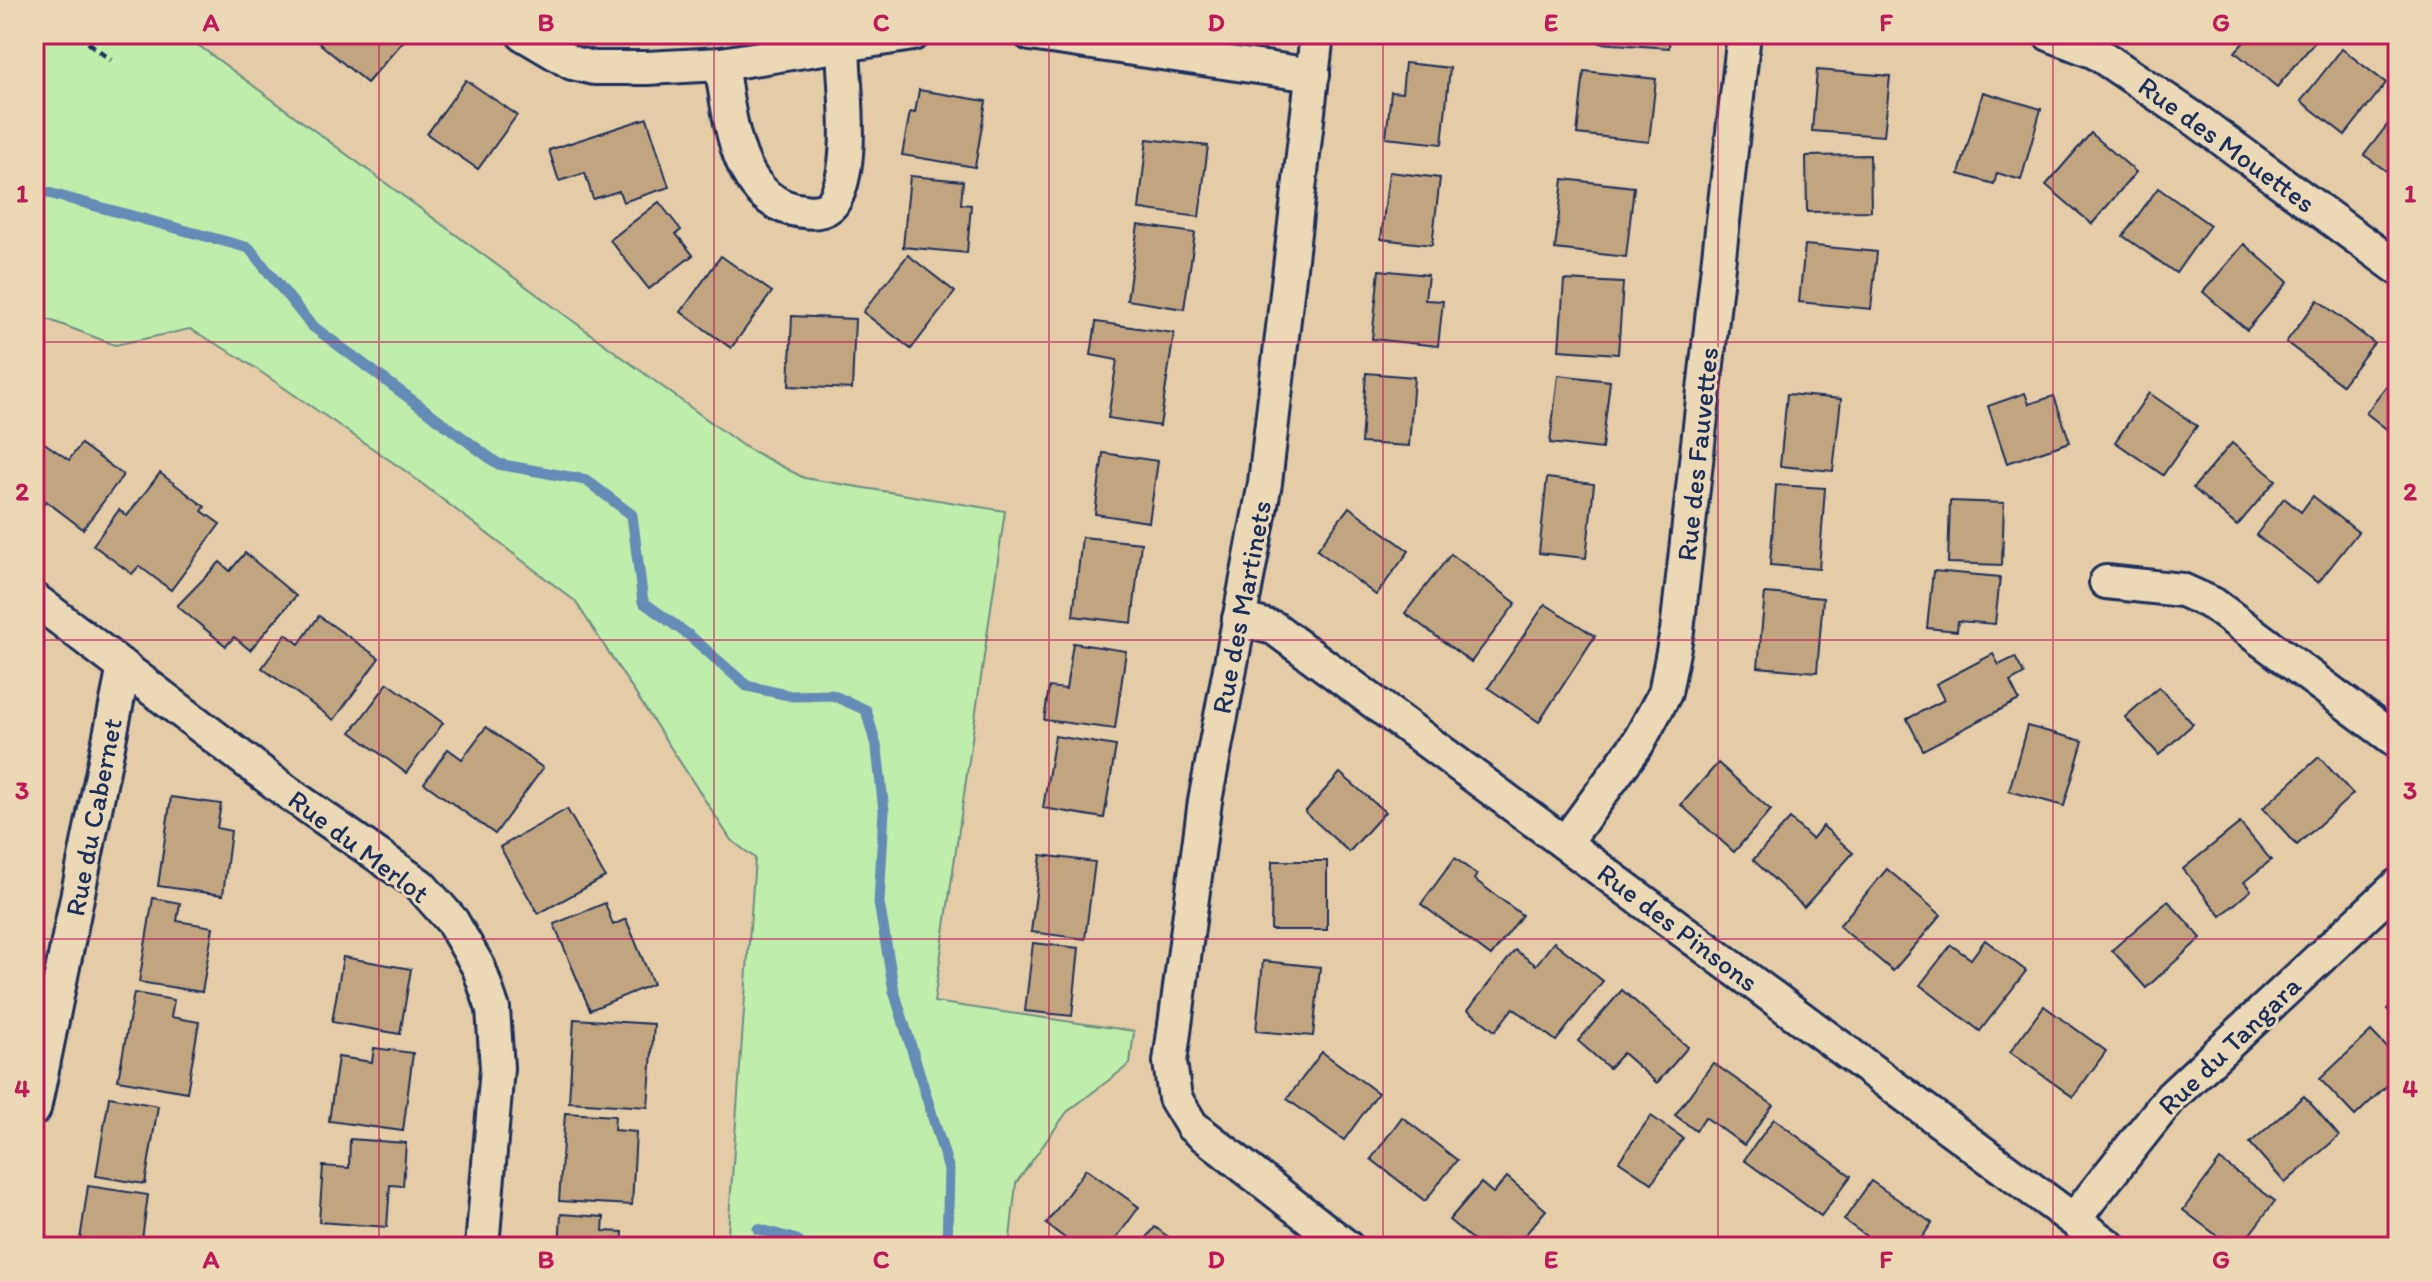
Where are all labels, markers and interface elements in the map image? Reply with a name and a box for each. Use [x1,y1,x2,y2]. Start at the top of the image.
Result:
text: A [202,6,220,38]
text: B [538,6,555,38]
text: C [873,6,890,38]
text: D [1207,6,1225,38]
text: E [1544,6,1558,38]
text: F [1879,6,1893,38]
text: G [2212,6,2230,38]
street label: Rue des Mouettes [2132,68,2322,220]
text: 1 [16,177,28,209]
text: 1 [2404,177,2416,209]
street label: Rue des Fauvettes [1669,345,1725,563]
text: 2 [15,475,29,507]
text: 2 [2403,475,2417,507]
street label: Rue des Martinets [1204,497,1278,717]
street label: Rue du Cabernet [57,715,129,919]
text: 3 [15,774,29,806]
text: 3 [2403,774,2417,806]
street label: Rue du Merlot [282,782,436,910]
street label: Rue des Pinsons [1591,855,1765,999]
street label: Rue du Tangara [2150,968,2308,1122]
text: 4 [14,1072,30,1104]
text: 4 [2402,1072,2418,1104]
text: A [202,1243,220,1275]
text: B [538,1243,555,1275]
text: C [873,1243,890,1275]
text: D [1207,1243,1225,1275]
text: E [1544,1243,1558,1275]
text: F [1879,1243,1893,1275]
text: G [2212,1243,2230,1275]

